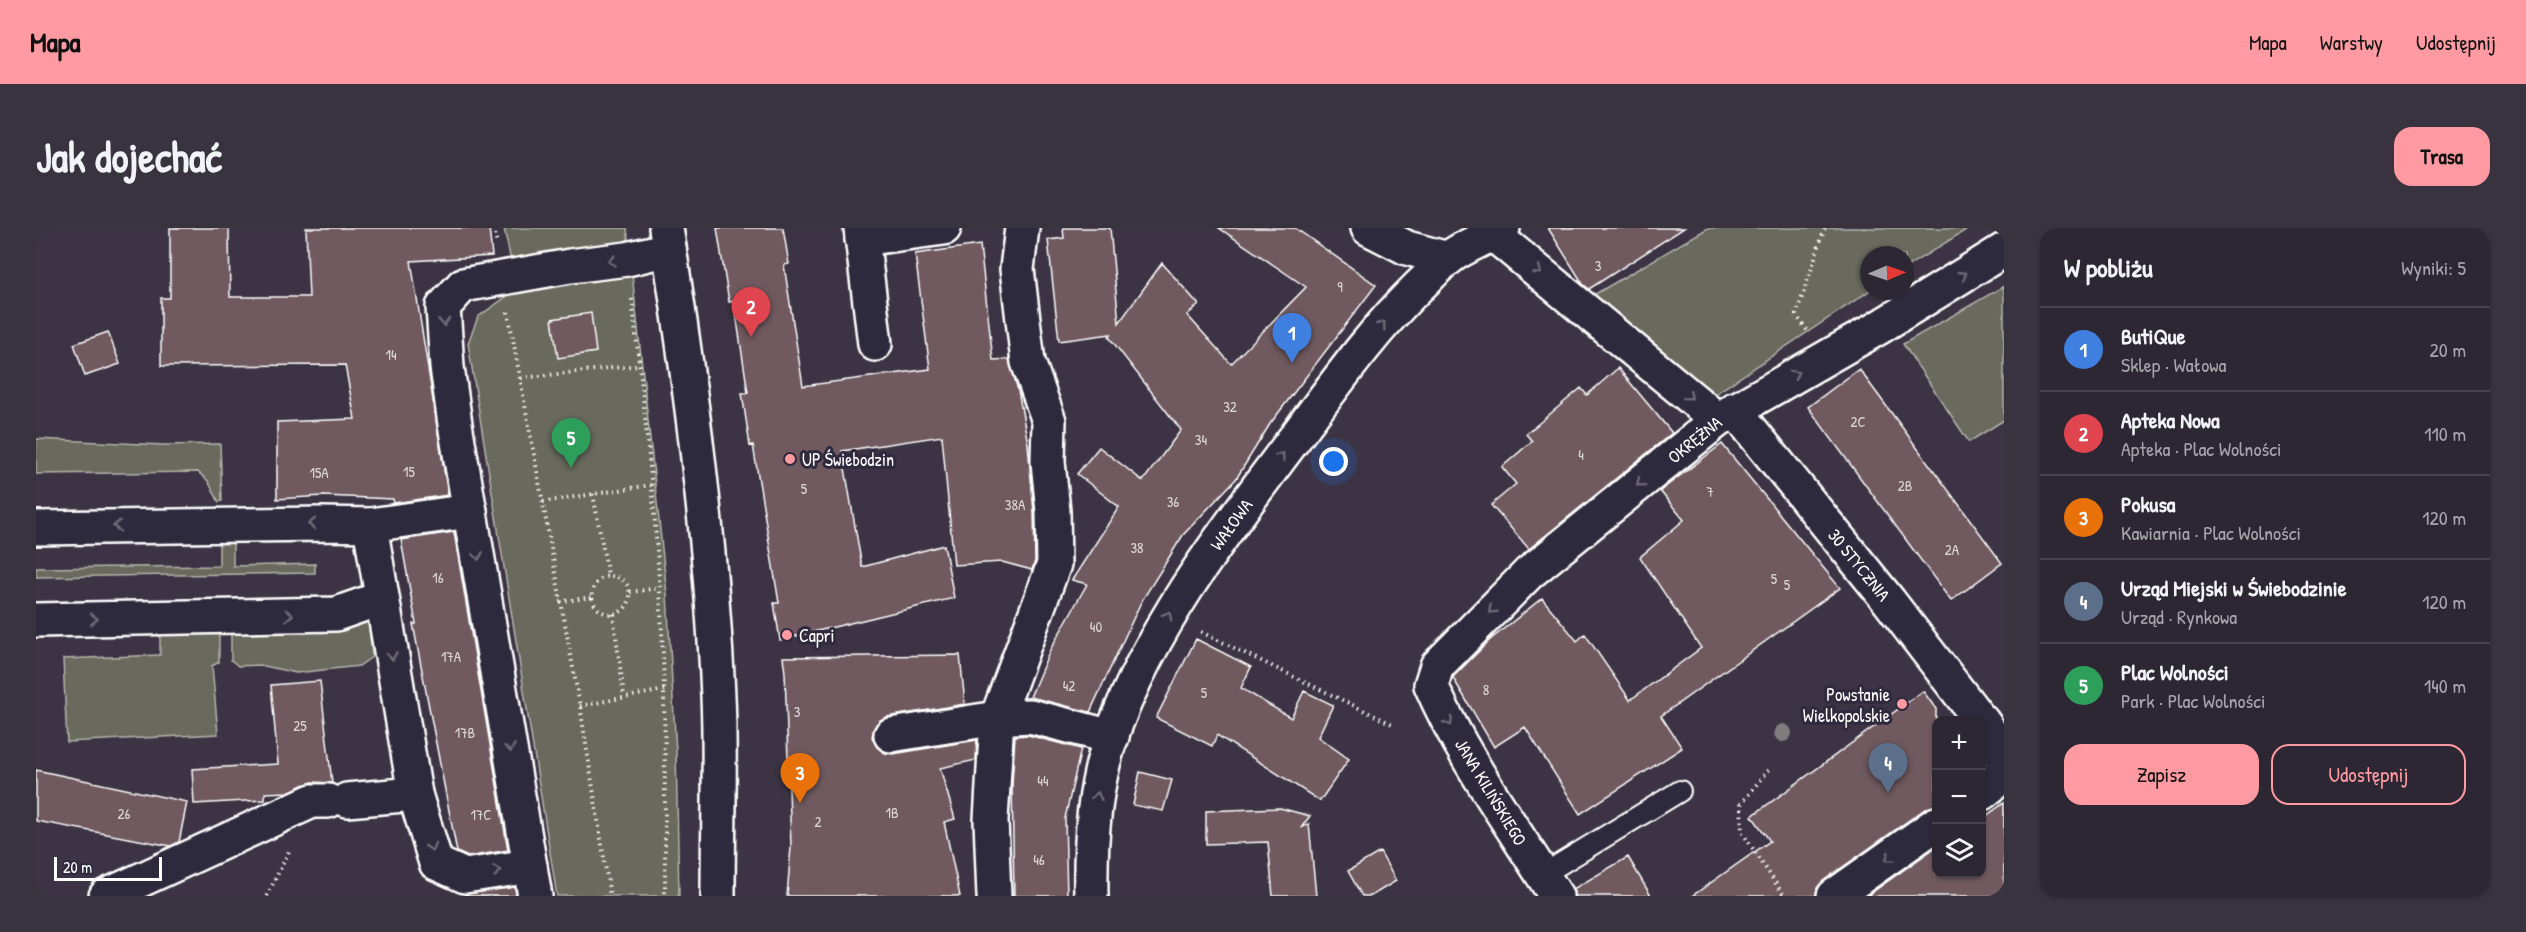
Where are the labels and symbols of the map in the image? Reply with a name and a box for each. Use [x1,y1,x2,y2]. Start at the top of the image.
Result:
north arrow [1860,246,1914,300]
one-way arrow [607,254,616,266]
house number: 3 [1595,255,1602,276]
one-way arrow [1532,264,1543,275]
one-way arrow [1957,272,1968,283]
house number: 9 [1337,276,1343,297]
pin: 2 [732,288,770,337]
pin: 1 [1272,314,1312,363]
one-way arrow [437,317,450,326]
one-way arrow [1374,320,1385,331]
house number: 14 [385,344,397,365]
one-way arrow [1789,370,1800,381]
one-way arrow [1682,388,1693,399]
house number: 32 [1223,396,1237,417]
street label: OKRĘŻNA [1662,409,1727,469]
house number: 2C [1850,411,1866,432]
pin: 5 [552,418,590,468]
house number: 34 [1195,429,1208,450]
house number: 4 [1578,444,1584,465]
place label: UP Świebodzin [802,447,894,472]
your location [1319,447,1348,476]
marker: UP Świebodzin [783,452,797,466]
one-way arrow [1274,452,1285,463]
house number: 15 [403,461,416,482]
house number: 15A [309,462,329,483]
house number: 2B [1898,475,1912,496]
one-way arrow [1636,476,1647,487]
house number: 5 [801,478,808,499]
house number: 7 [1706,481,1714,502]
house number: 36 [1167,491,1179,512]
street label: WAŁOWA [1204,493,1258,555]
house number: 38A [1005,494,1026,515]
one-way arrow [307,518,316,530]
one-way arrow [112,520,121,533]
street label: 30 STYCZNIA [1823,523,1897,606]
house number: 38 [1130,537,1144,558]
house number: 2A [1945,539,1960,560]
one-way arrow [471,551,483,561]
house number: 16 [432,567,444,588]
house number: 5 [1771,568,1778,589]
house number: 5 [1784,574,1791,595]
one-way arrow [1489,603,1500,614]
one-way arrow [285,609,294,621]
one-way arrow [1161,611,1173,622]
one-way arrow [90,613,99,625]
house number: 40 [1090,616,1102,637]
place label: Capri [799,623,835,648]
marker: Capri [780,628,794,642]
house number: 17A [441,646,462,667]
one-way arrow [385,651,397,661]
house number: 42 [1063,675,1075,696]
house number: 8 [1483,679,1489,700]
house number: 5 [1201,682,1208,703]
place label: Powstanie Wielkopolskie [1803,682,1890,728]
marker: Powstanie Wielkopolskie [1895,697,1909,711]
house number: 3 [794,701,801,722]
house number: 25 [293,715,307,736]
one-way arrow [1442,716,1453,726]
house number: 17B [455,722,475,743]
street label: JANA KILIŃSKIEGO [1449,734,1533,850]
one-way arrow [503,743,516,753]
pin: 4 [1868,744,1908,793]
pin: 3 [780,754,819,803]
house number: 44 [1037,770,1049,791]
one-way arrow [1090,791,1103,801]
house number: 1B [885,802,899,823]
house number: 26 [117,803,131,824]
house number: 17C [470,804,492,825]
house number: 2 [814,811,822,832]
one-way arrow [424,841,436,852]
house number: 46 [1033,849,1045,870]
one-way arrow [1884,851,1895,862]
scale bar [54,854,162,882]
one-way arrow [493,866,502,878]

